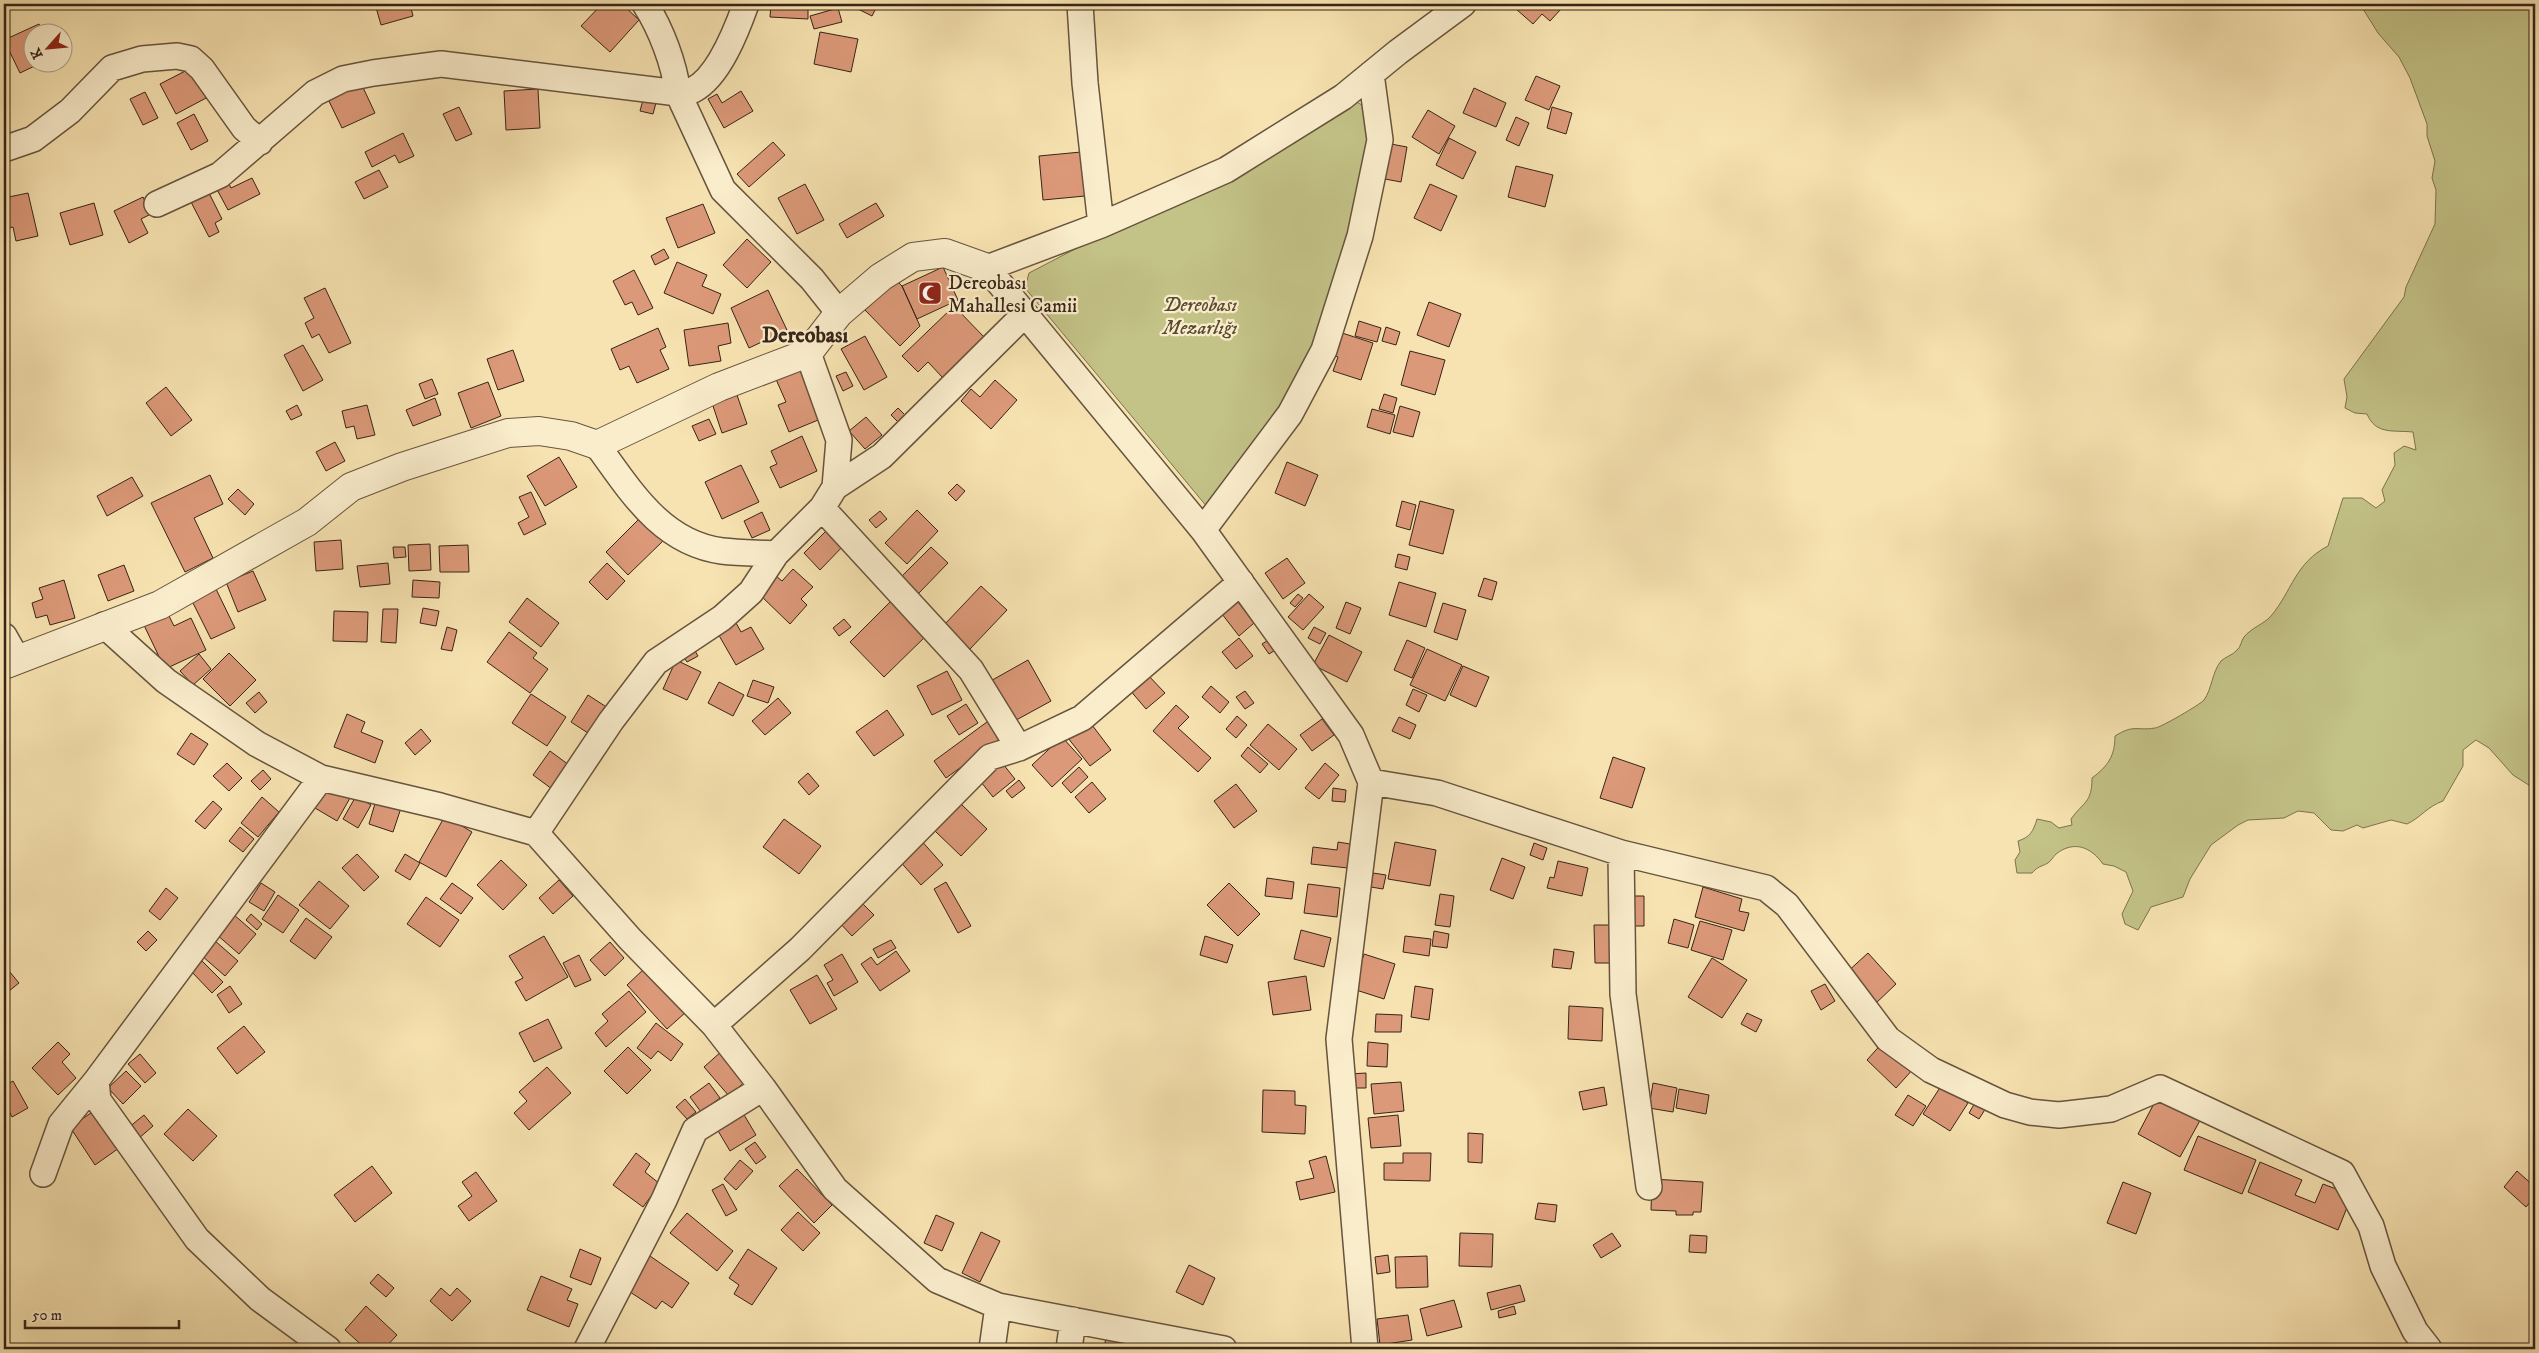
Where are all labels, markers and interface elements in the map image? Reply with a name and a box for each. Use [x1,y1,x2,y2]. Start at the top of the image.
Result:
north arrow [22,22,72,72]
text: K [27,44,48,62]
place label: Dereobası Mahallesi Camii [948,271,1077,319]
mosque icon: Dereobası Mahallesi Camii [917,280,943,306]
park label: Dereobası Mezarlığı [1161,293,1237,341]
district label: Dereobası [762,322,848,349]
scale bar [25,1298,179,1330]
text: 50 m [32,1306,62,1325]

